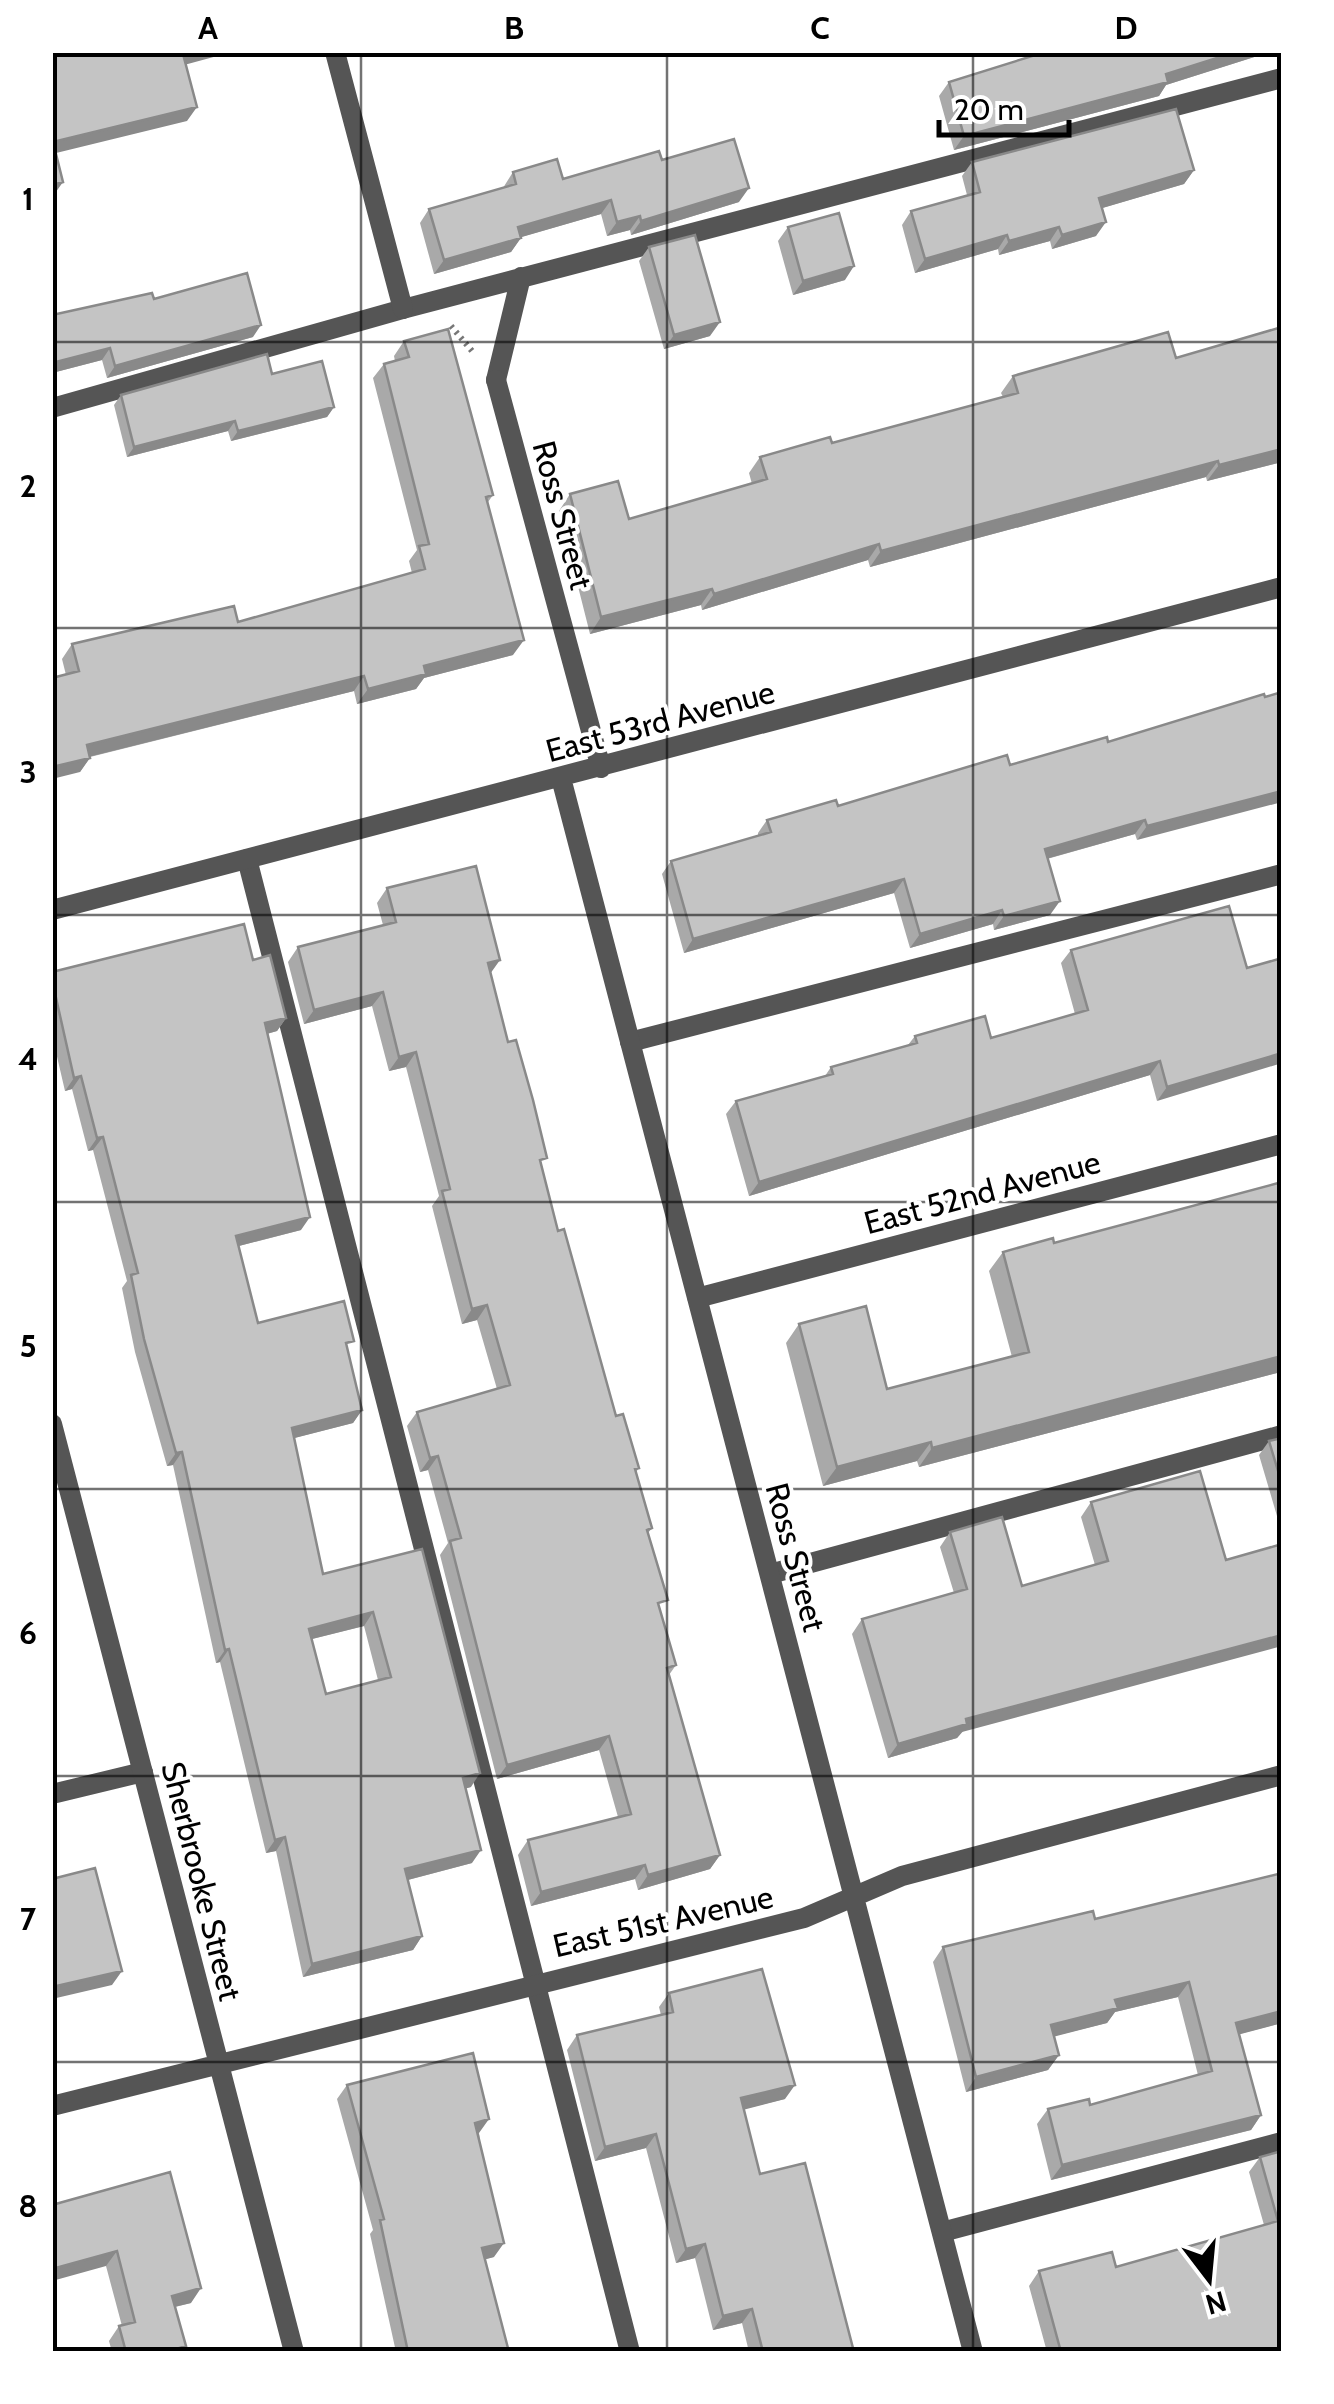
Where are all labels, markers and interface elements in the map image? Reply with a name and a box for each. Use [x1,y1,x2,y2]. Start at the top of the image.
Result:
text: A [198,8,218,47]
text: B [504,8,524,47]
text: C [810,8,830,47]
text: D [1114,8,1138,47]
scale bar [939,75,1069,137]
text: 20 m [954,91,1024,128]
text: 1 [22,179,34,218]
street label: Ross Street [524,436,602,594]
text: 2 [20,466,36,505]
street label: East 53rd Avenue [541,672,779,770]
text: 3 [19,752,37,791]
text: 4 [18,1039,38,1078]
street label: East 52nd Avenue [860,1142,1104,1242]
text: 5 [19,1326,37,1365]
street label: Ross Street [757,1478,835,1636]
text: 6 [19,1613,37,1652]
street label: Sherbrooke Street [154,1758,251,2005]
street label: East 51st Avenue [549,1877,777,1965]
text: 7 [20,1899,37,1938]
text: 8 [18,2186,38,2225]
north arrow [1159,2229,1259,2329]
text: N [1202,2284,1230,2322]

